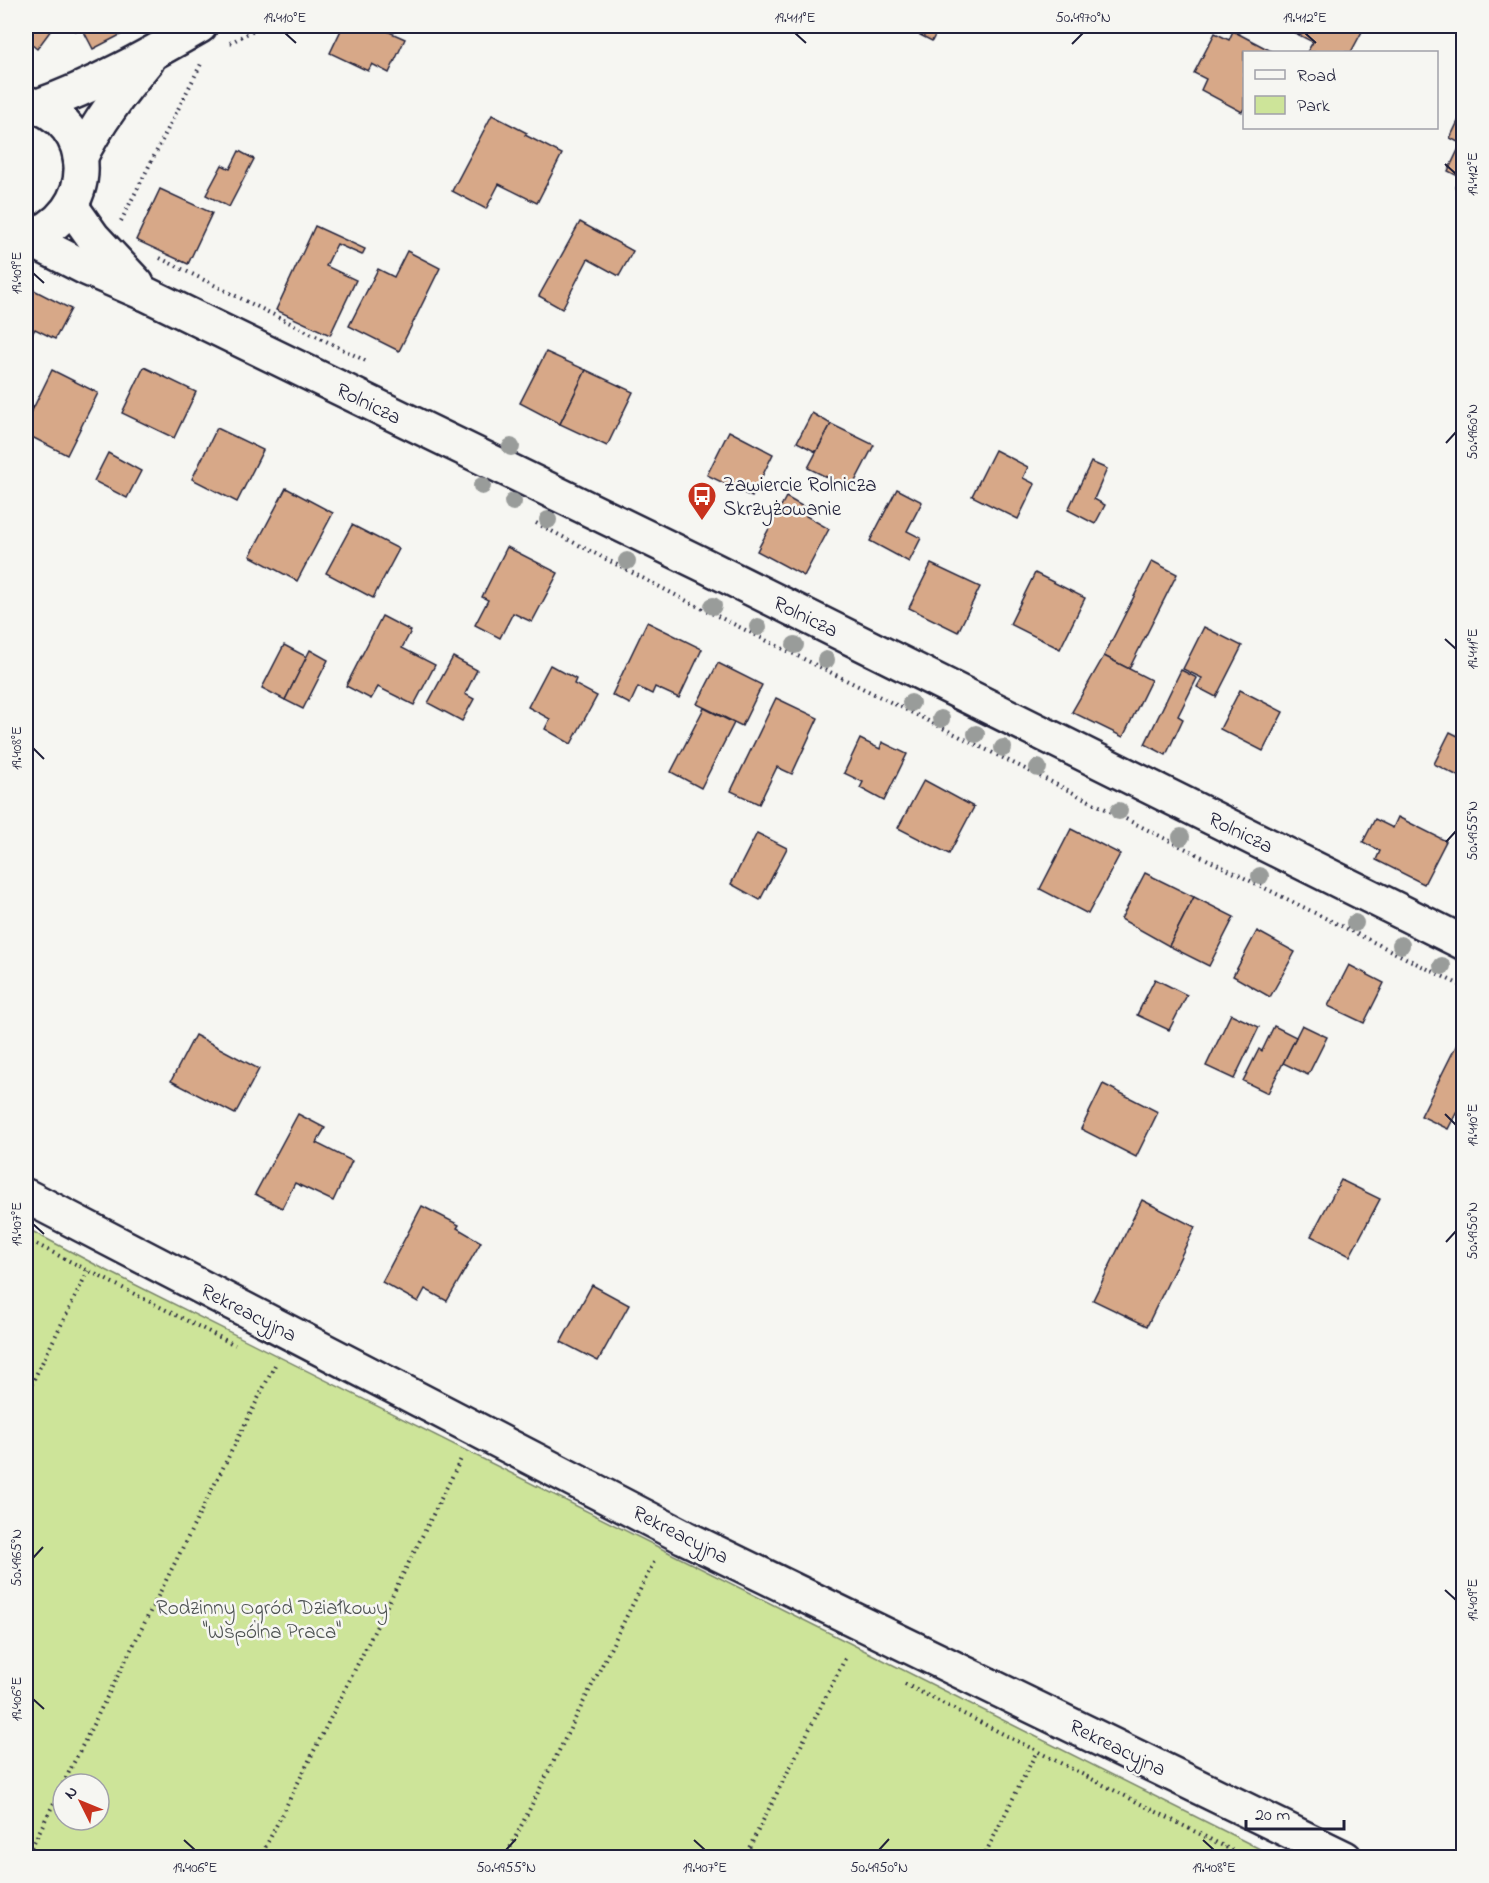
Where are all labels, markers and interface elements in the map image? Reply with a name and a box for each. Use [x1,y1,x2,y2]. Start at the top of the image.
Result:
text: 19.410°E [264,7,306,29]
text: 19.411°E [774,7,816,29]
text: 50.4970°N [1055,7,1111,29]
text: 19.412°E [1283,7,1327,29]
legend [1243,51,1438,129]
text: Road [1297,64,1336,90]
text: Park [1297,94,1330,120]
text: 19.412°E [1462,152,1484,196]
text: 19.409°E [6,252,28,294]
street label: Rolnicza [331,376,406,433]
text: 50.4960°N [1462,404,1484,460]
place label: Zawiercie Rolnicza Skrzyżowanie [723,471,877,527]
bus stop icon: Zawiercie Rolnicza Skrzyżowanie [686,480,718,522]
street label: Rolnicza [768,589,843,646]
text: 19.411°E [1462,628,1484,670]
text: 19.408°E [6,726,28,770]
text: 50.4955°N [1462,801,1484,861]
street label: Rolnicza [1203,805,1278,862]
text: 19.410°E [1462,1104,1484,1146]
text: 19.407°E [6,1202,28,1246]
text: 50.4950°N [1462,1202,1484,1260]
street label: Rekreacyjna [194,1277,301,1353]
street label: Rekreacyjna [626,1499,733,1575]
text: 50.4965°N [6,1529,28,1587]
text: 19.409°E [1462,1579,1484,1621]
park label: Rodzinny Ogród Działkowy "Wspólna Praca" [156,1594,388,1648]
text: 19.406°E [6,1677,28,1721]
street label: Rekreacyjna [1063,1712,1171,1787]
north arrow [51,1772,111,1832]
text: N [59,1781,84,1805]
scale bar [1246,1793,1344,1831]
text: 20 m [1255,1803,1290,1829]
text: 19.406°E [173,1857,217,1879]
text: 50.4955°N [476,1857,536,1879]
text: 19.407°E [683,1857,727,1879]
text: 50.4950°N [850,1857,908,1879]
text: 19.408°E [1192,1857,1236,1879]

